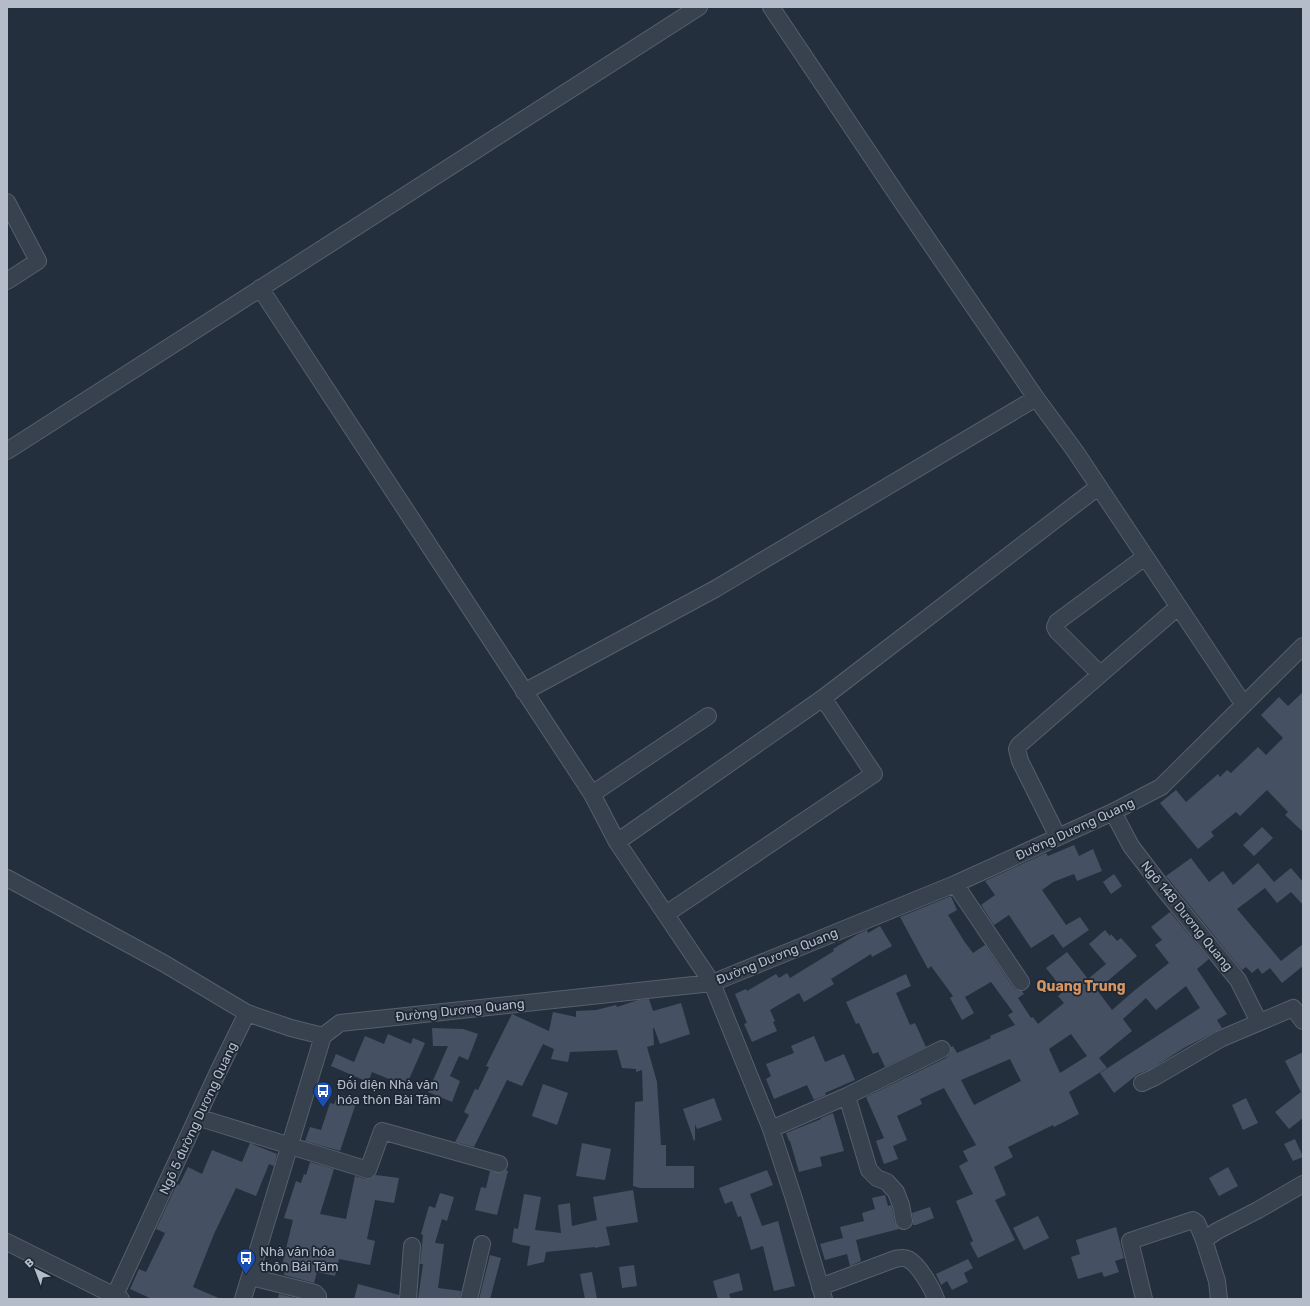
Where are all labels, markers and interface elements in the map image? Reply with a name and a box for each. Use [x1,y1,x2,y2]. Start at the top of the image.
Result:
street label: Đường Dương Quang [1013,795,1137,864]
street label: Ngõ 148 Dương Quang [1137,858,1236,975]
street label: Đường Dương Quang [714,925,840,988]
district label: Quang Trung [1036,978,1126,995]
street label: Đường Dương Quang [395,996,525,1025]
street label: Ngõ 5 đường Dương Quang [156,1039,241,1197]
place label: Đối diện Nhà văn hóa thôn Bài Tâm [337,1076,441,1107]
bus stop icon: Đối diện Nhà văn hóa thôn Bài Tâm [312,1080,334,1108]
place label: Nhà văn hóa thôn Bài Tâm [260,1244,338,1274]
bus stop icon: Nhà văn hóa thôn Bài Tâm [235,1247,257,1275]
north arrow [16,1250,56,1290]
text: B [22,1255,37,1270]

